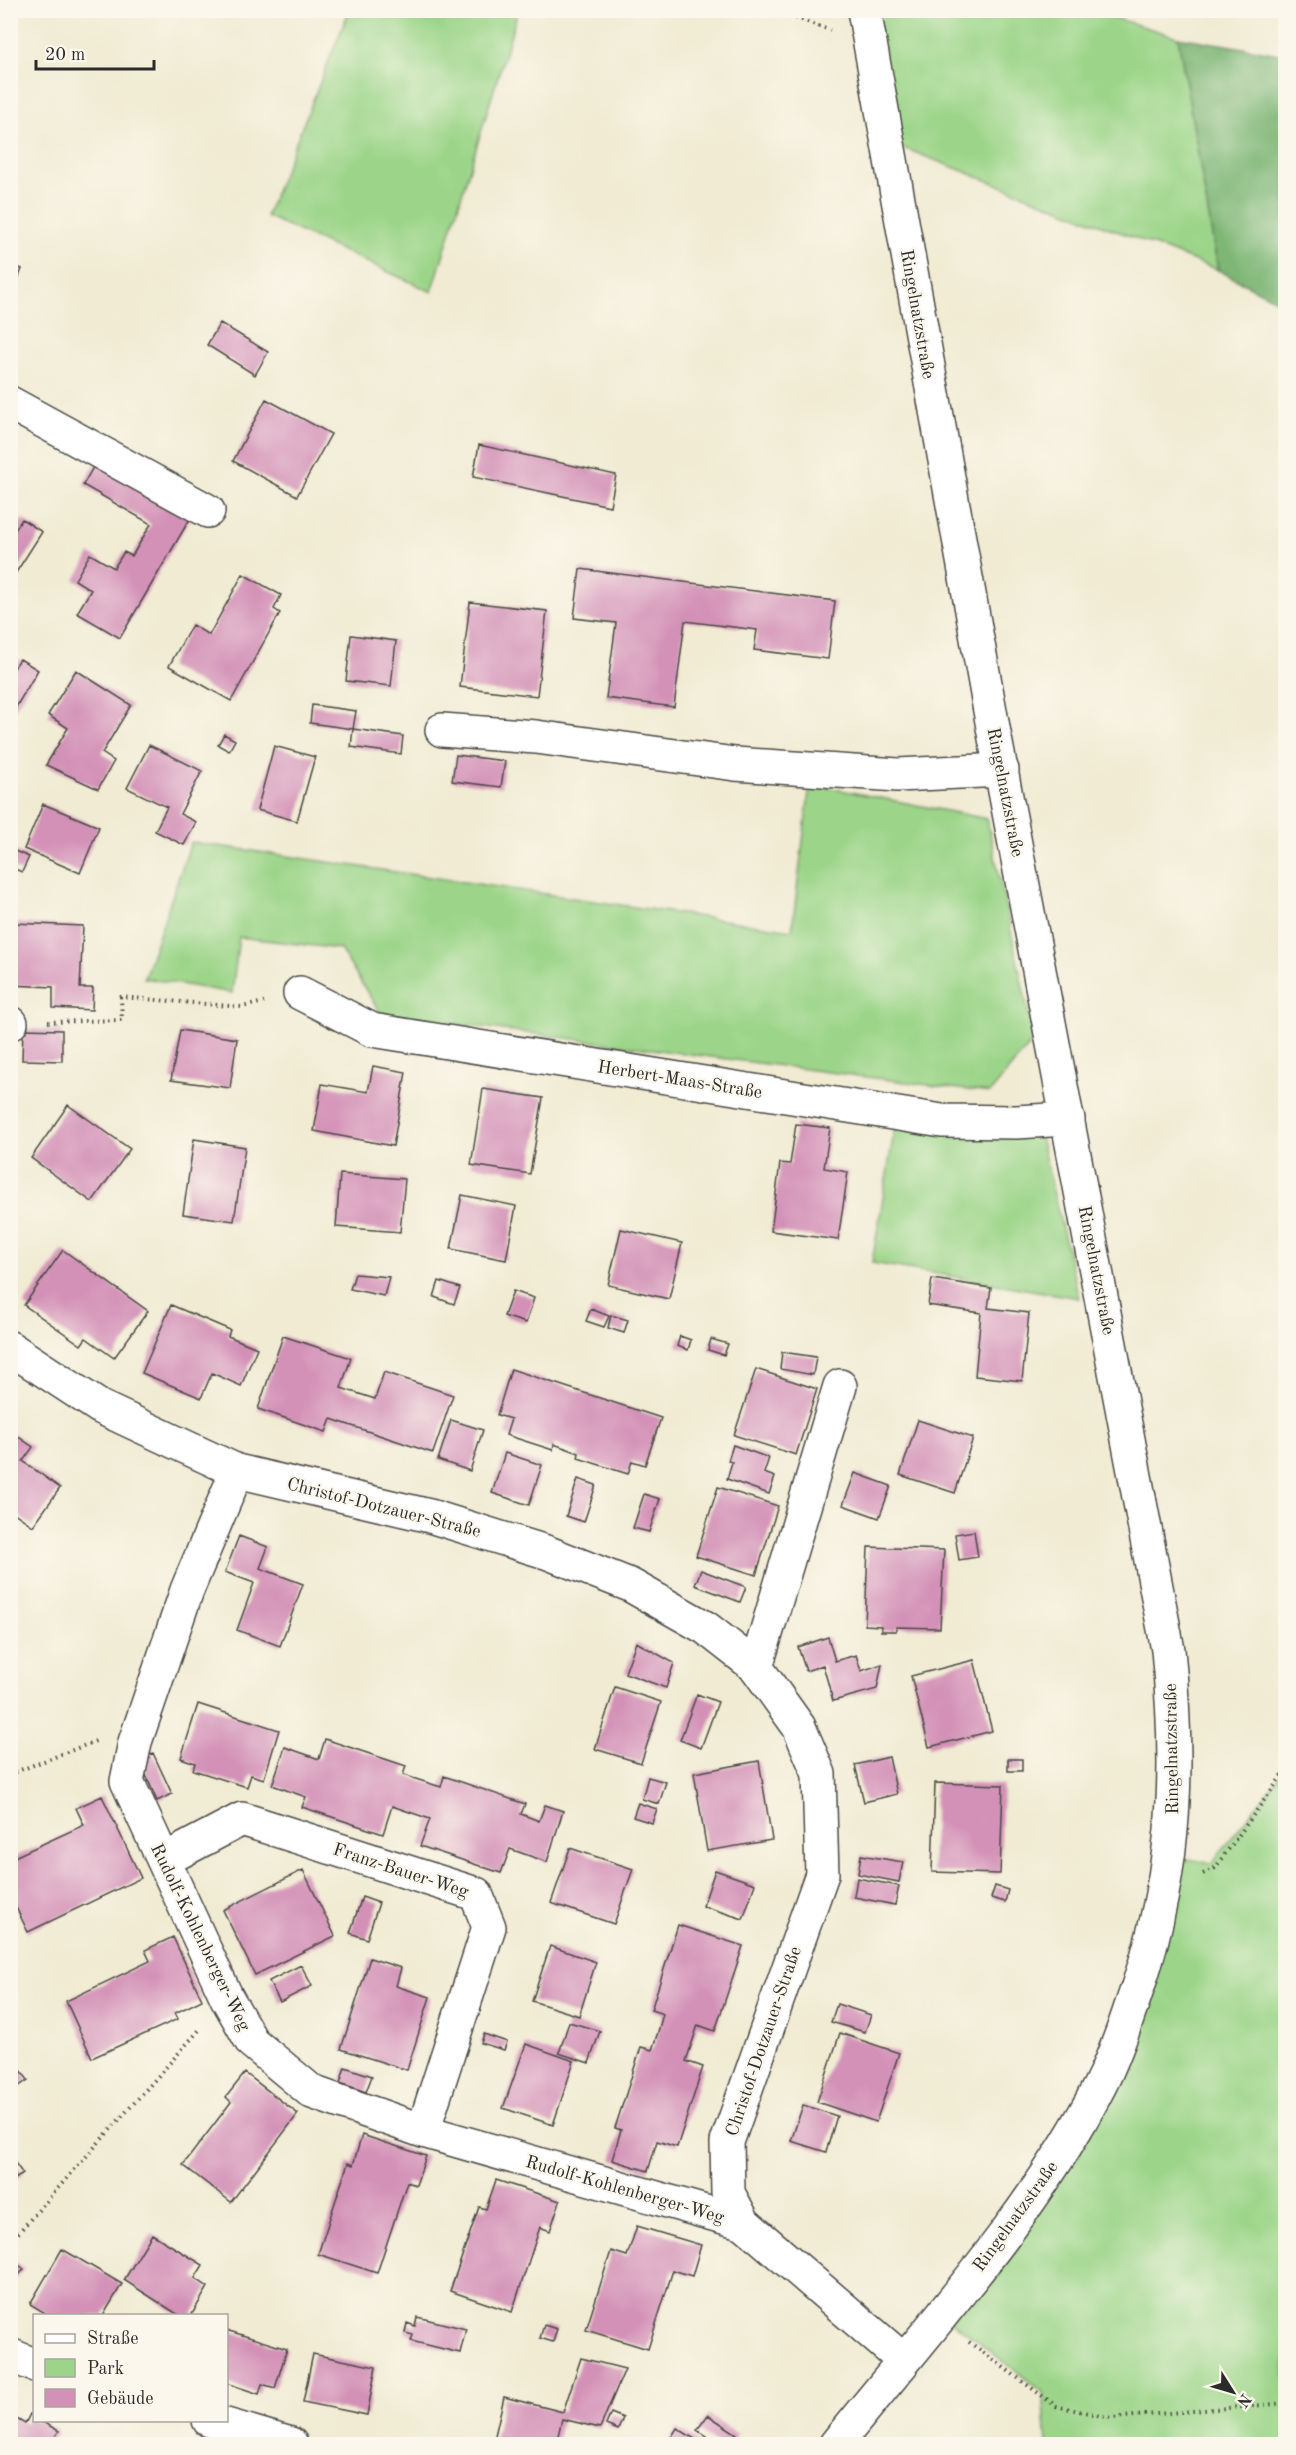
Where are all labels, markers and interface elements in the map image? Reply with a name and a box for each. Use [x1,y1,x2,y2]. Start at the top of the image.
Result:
scale bar [36,33,154,71]
text: 20 m [45,46,85,64]
street label: Ringelnatzstraße [897,248,937,380]
street label: Ringelnatzstraße [984,726,1026,858]
street label: Herbert-Maas-Straße [596,1058,763,1102]
street label: Ringelnatzstraße [1075,1204,1117,1336]
street label: Christof-Dotzauer-Straße [285,1475,483,1541]
street label: Ringelnatzstraße [1162,1683,1182,1815]
street label: Rudolf-Kohlenberger-Weg [147,1841,253,2034]
street label: Franz-Bauer-Weg [331,1841,471,1901]
street label: Christof-Dotzauer-Straße [723,1944,805,2138]
street label: Rudolf-Kohlenberger-Weg [523,2153,726,2227]
street label: Ringelnatzstraße [970,2158,1062,2275]
legend [33,2314,228,2422]
text: Straße [87,2330,138,2348]
text: Park [87,2360,124,2378]
north arrow [1203,2362,1263,2422]
text: Gebäude [87,2390,154,2408]
text: N [1233,2390,1253,2410]

